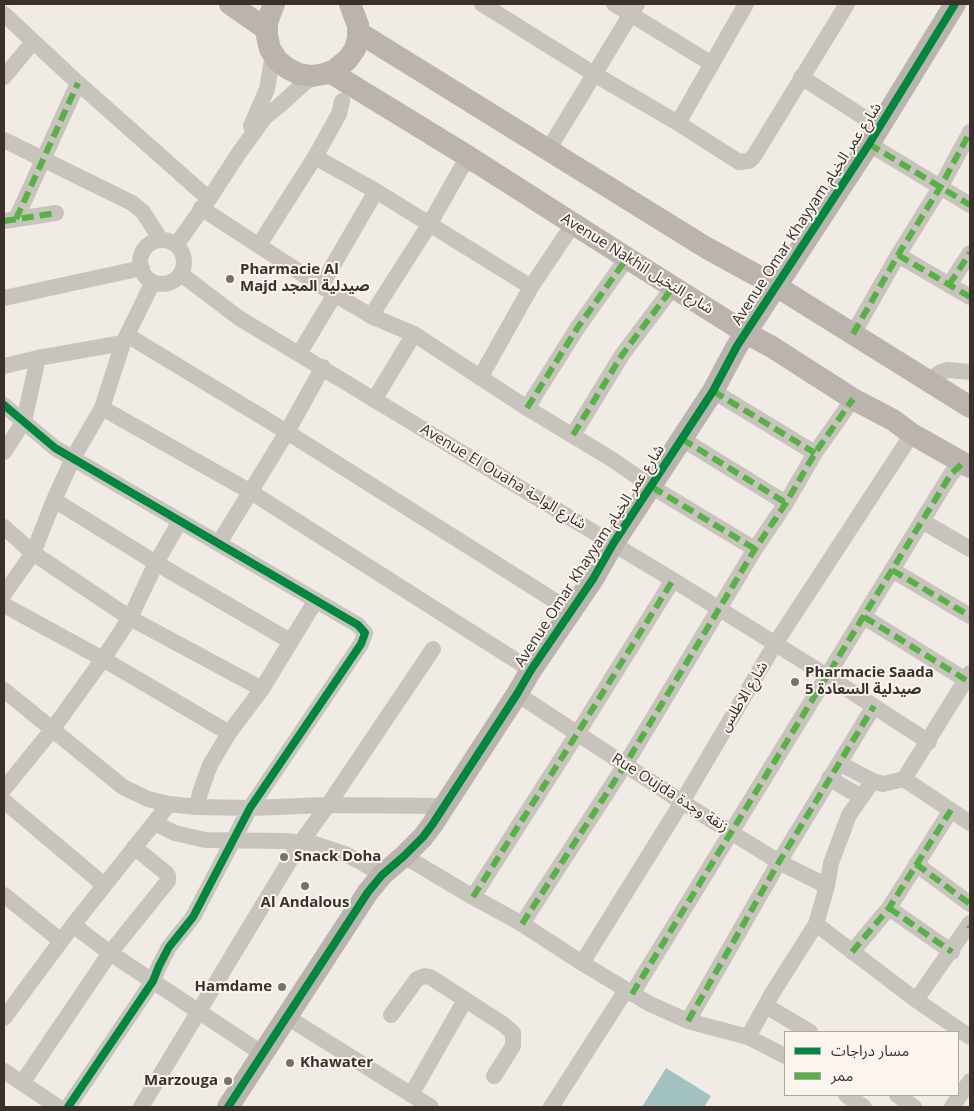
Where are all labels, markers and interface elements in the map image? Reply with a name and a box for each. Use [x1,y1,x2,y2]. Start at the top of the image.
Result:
street label: Avenue Omar Khayyam شارع عمر الخيام [728,100,886,328]
street label: Avenue Nakhil شارع النخيل [558,210,716,318]
place label: Pharmacie Al Majd صيدلية المجد [240,261,370,296]
marker: Pharmacie Al Majd صيدلية المجد [224,273,236,285]
street label: Avenue El Ouaha شارع الواحة [417,420,589,534]
street label: Avenue Omar Khayyam شارع عمر الخيام [511,442,669,670]
street label: شارع الاطلس [716,658,772,736]
place label: Pharmacie Saada 5 صيدلية السعادة [805,664,934,699]
marker: Pharmacie Saada 5 صيدلية السعادة [789,676,801,688]
street label: Rue Oujda زنقة وجدة [608,750,732,836]
place label: Snack Doha [294,848,381,866]
marker: Snack Doha [278,851,290,863]
marker: Al Andalous [299,880,311,892]
place label: Al Andalous [261,894,349,912]
place label: Hamdame [195,978,272,996]
marker: Hamdame [276,981,288,993]
legend [784,1031,959,1096]
text: مسار دراجات [831,1040,909,1060]
place label: Khawater [300,1054,373,1072]
marker: Khawater [284,1057,296,1069]
text: ممر [831,1065,854,1085]
place label: Marzouga [144,1072,218,1090]
marker: Marzouga [222,1075,234,1087]

